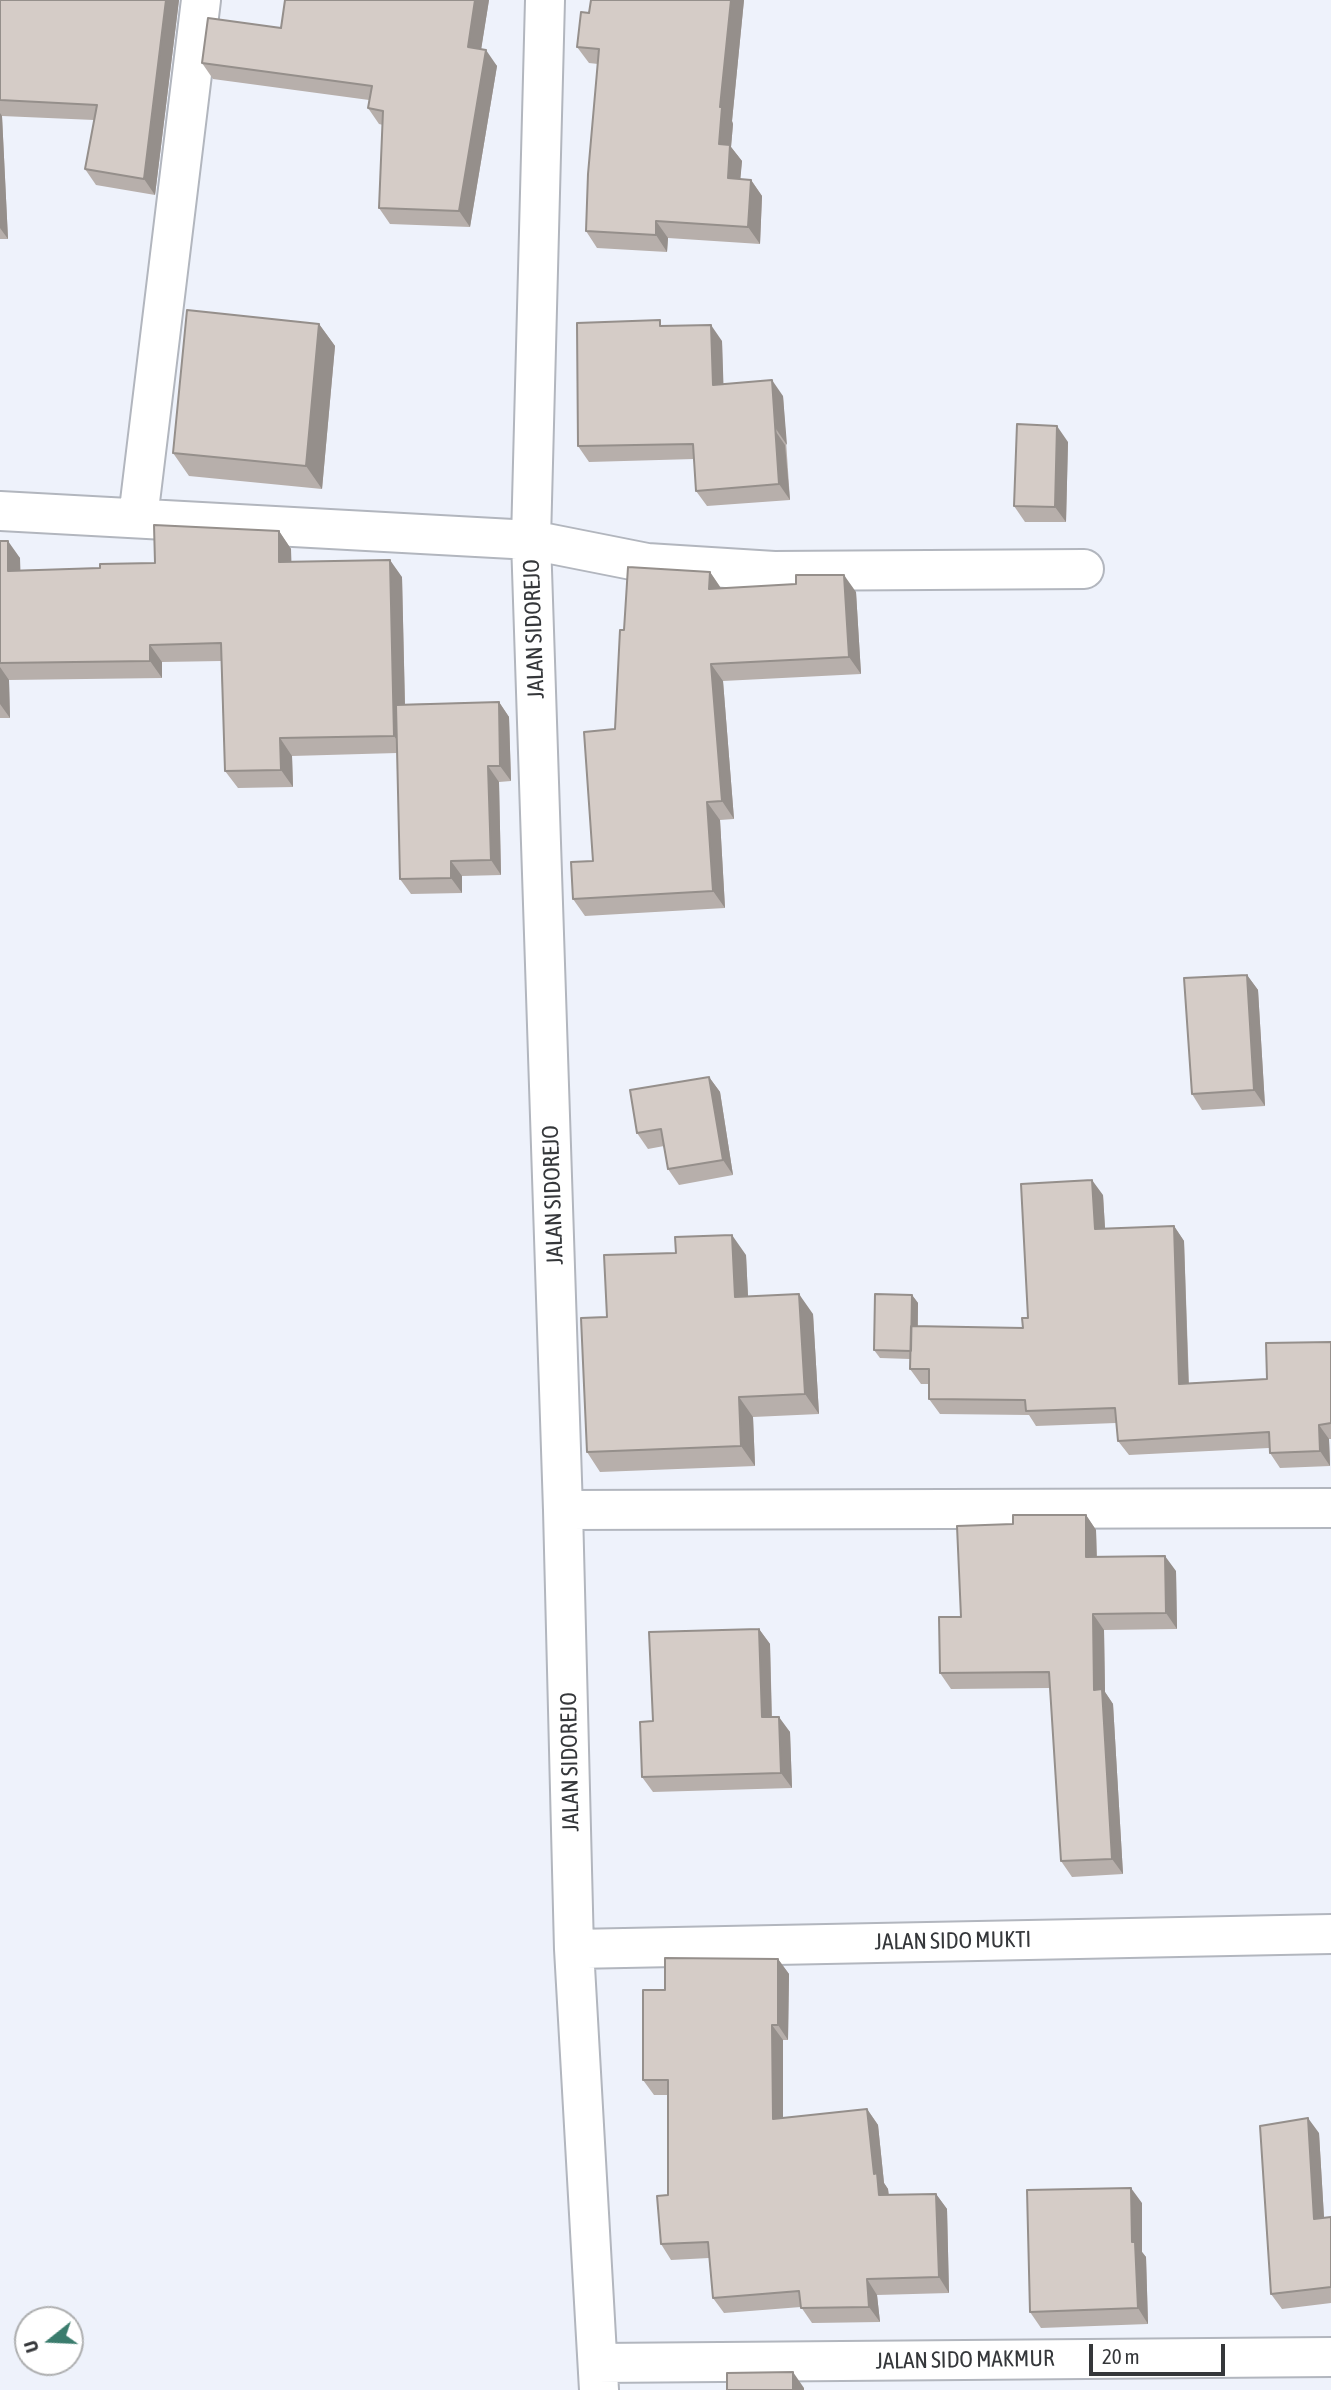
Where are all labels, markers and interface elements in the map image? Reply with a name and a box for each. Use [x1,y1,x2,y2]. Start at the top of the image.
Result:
street label: JALAN SIDOREJO [518,559,550,699]
street label: JALAN SIDOREJO [537,1125,569,1265]
street label: JALAN SIDOREJO [555,1692,585,1832]
street label: JALAN SIDO MUKTI [874,1926,1032,1956]
north arrow [14,2306,84,2376]
scale bar [1093,2330,1230,2374]
text: U [19,2338,43,2356]
text: 20 m [1102,2344,1140,2368]
street label: JALAN SIDO MAKMUR [875,2345,1055,2375]

